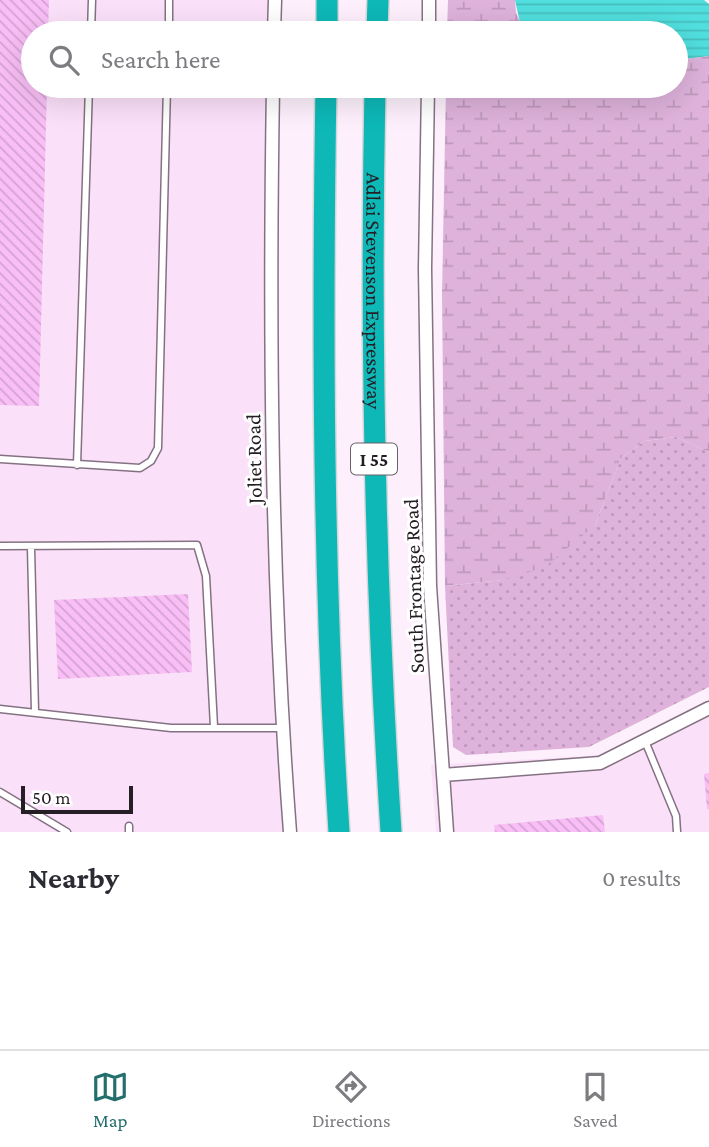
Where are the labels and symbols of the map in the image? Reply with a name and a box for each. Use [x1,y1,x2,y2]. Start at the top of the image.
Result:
street label: Adlai Stevenson Expressway [361,173,386,410]
street label: Joliet Road [241,414,267,506]
road number: I 55 [351,444,397,474]
street label: South Frontage Road [399,498,429,674]
scale bar [21,783,133,815]

